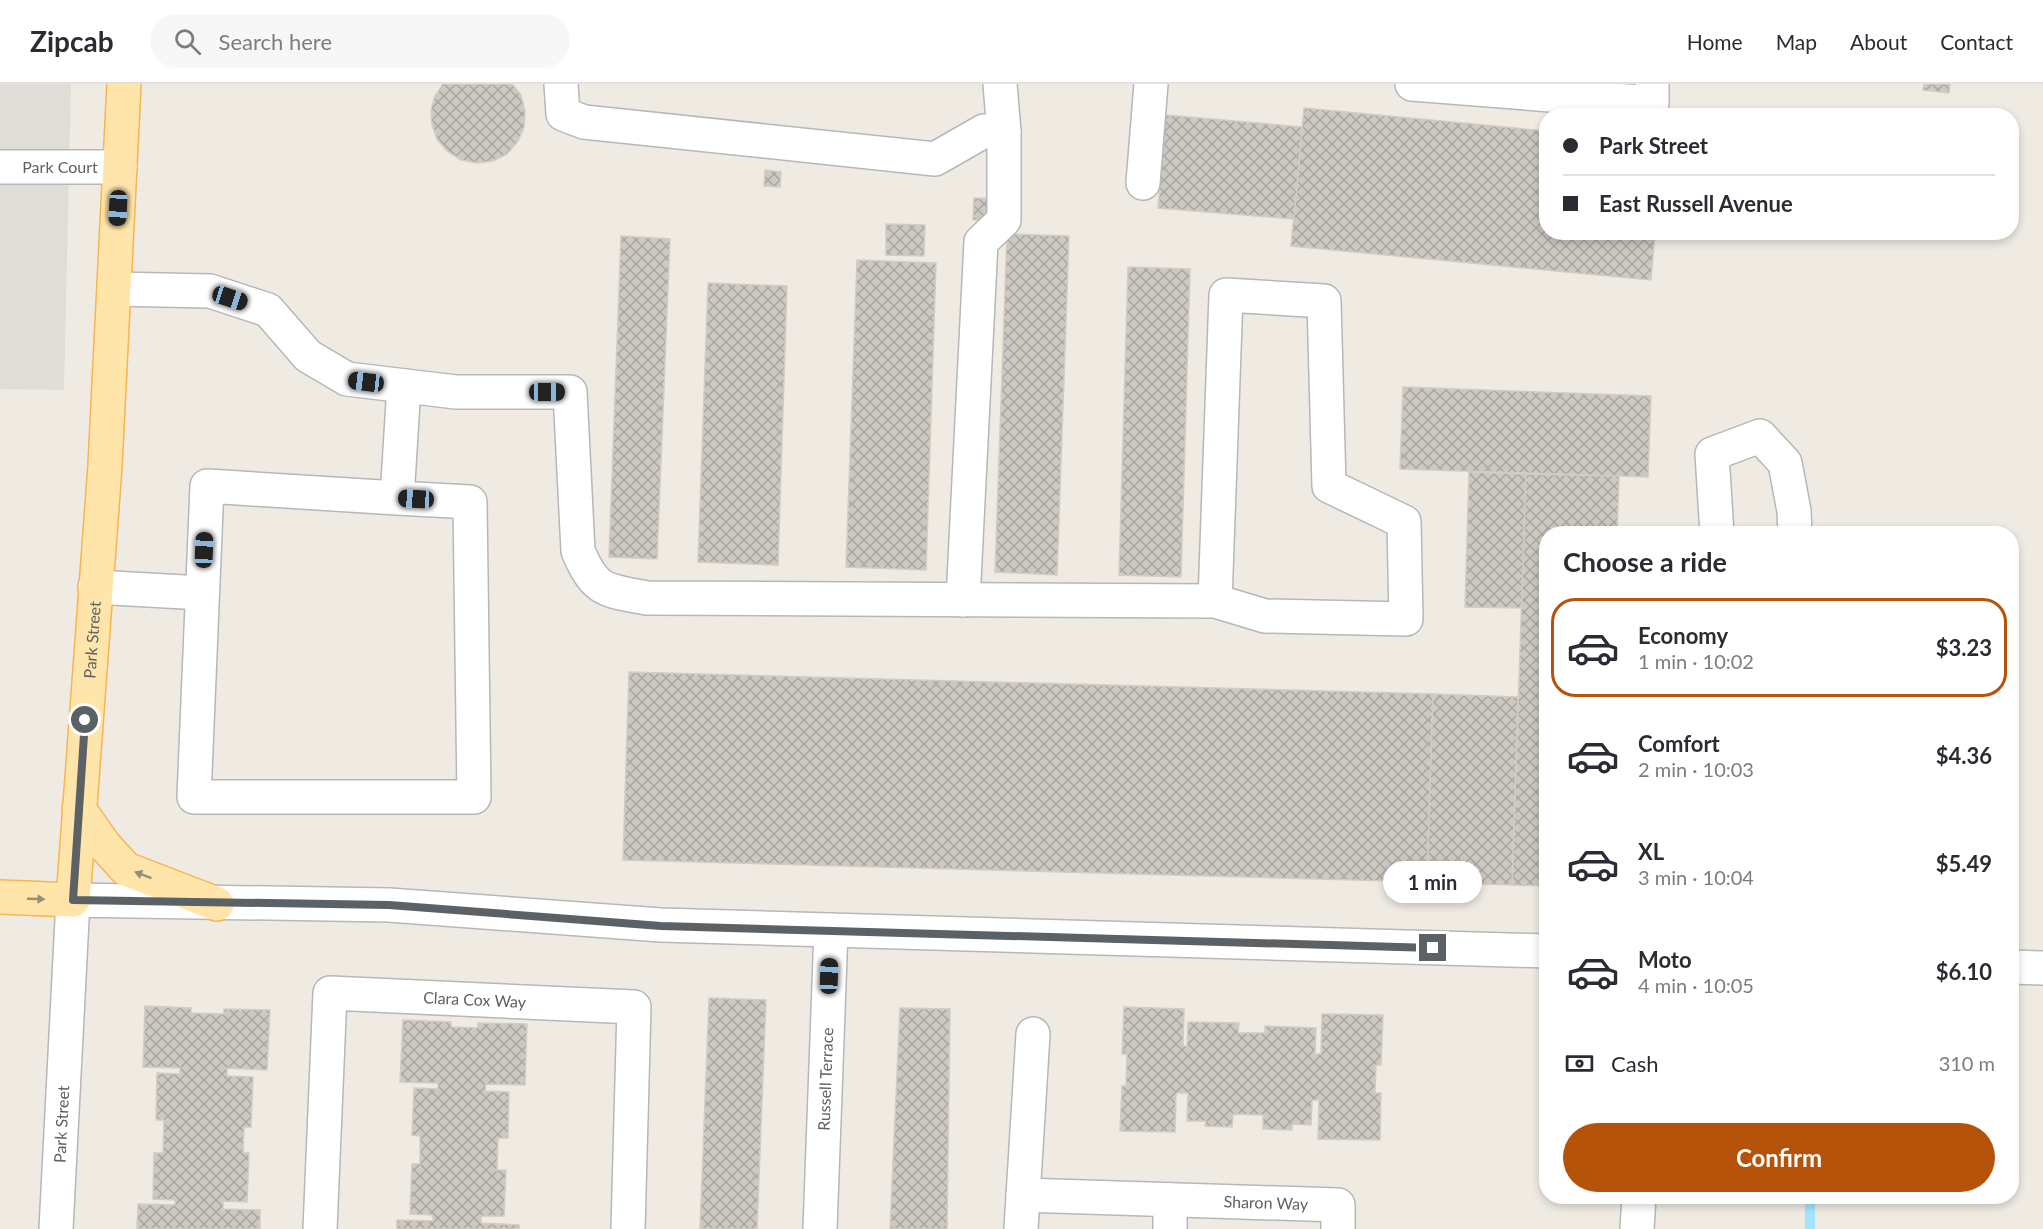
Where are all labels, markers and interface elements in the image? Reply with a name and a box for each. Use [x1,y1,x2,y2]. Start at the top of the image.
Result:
search box [150,14,570,68]
text: Zipcab [30,24,114,58]
icon: search [171,25,204,58]
text: Search here [219,28,332,55]
text: Home [1687,29,1743,54]
text: Map [1776,29,1817,54]
text: About [1850,29,1907,54]
text: Contact [1940,29,2013,54]
text: Park Street [1599,132,1708,159]
street label: Park Court [22,157,98,176]
car [108,190,128,226]
text: East Russell Avenue [1599,190,1793,217]
car [210,284,250,312]
car [347,371,385,393]
car [529,383,565,401]
car [398,489,434,509]
car [194,532,214,568]
text: Choose a ride [1563,545,1727,578]
street label: Park Street [79,600,104,679]
icon: car [1566,621,1620,675]
text: Economy [1638,622,1728,649]
text: $3.23 [1936,634,1992,661]
text: 1 min · 10:02 [1638,649,1754,673]
route start [71,706,98,733]
icon: car [1566,729,1620,783]
text: Comfort [1638,730,1720,757]
text: $4.36 [1936,742,1992,769]
text: 2 min · 10:03 [1638,757,1754,781]
icon: car [1566,837,1620,891]
text: XL [1638,838,1664,865]
text: $5.49 [1936,850,1992,877]
callout: 1 min [1384,861,1482,903]
text: 3 min · 10:04 [1638,865,1754,889]
one-way arrow [133,870,151,880]
text: 1 min [1408,870,1457,894]
one-way arrow [27,894,46,903]
route end [1419,934,1446,961]
icon: car [1566,945,1620,999]
text: Moto [1638,946,1692,973]
car [819,958,839,994]
text: $6.10 [1936,958,1992,985]
text: 4 min · 10:05 [1638,973,1754,997]
street label: Clara Cox Way [423,987,527,1011]
street label: Russell Terrace [814,1027,836,1131]
icon: cash [1563,1047,1596,1080]
text: Cash [1611,1050,1658,1077]
text: 310 m [1939,1051,1995,1075]
street label: Park Street [49,1085,72,1163]
button: Confirm [1563,1123,1995,1192]
street label: Sharon Way [1223,1191,1309,1213]

